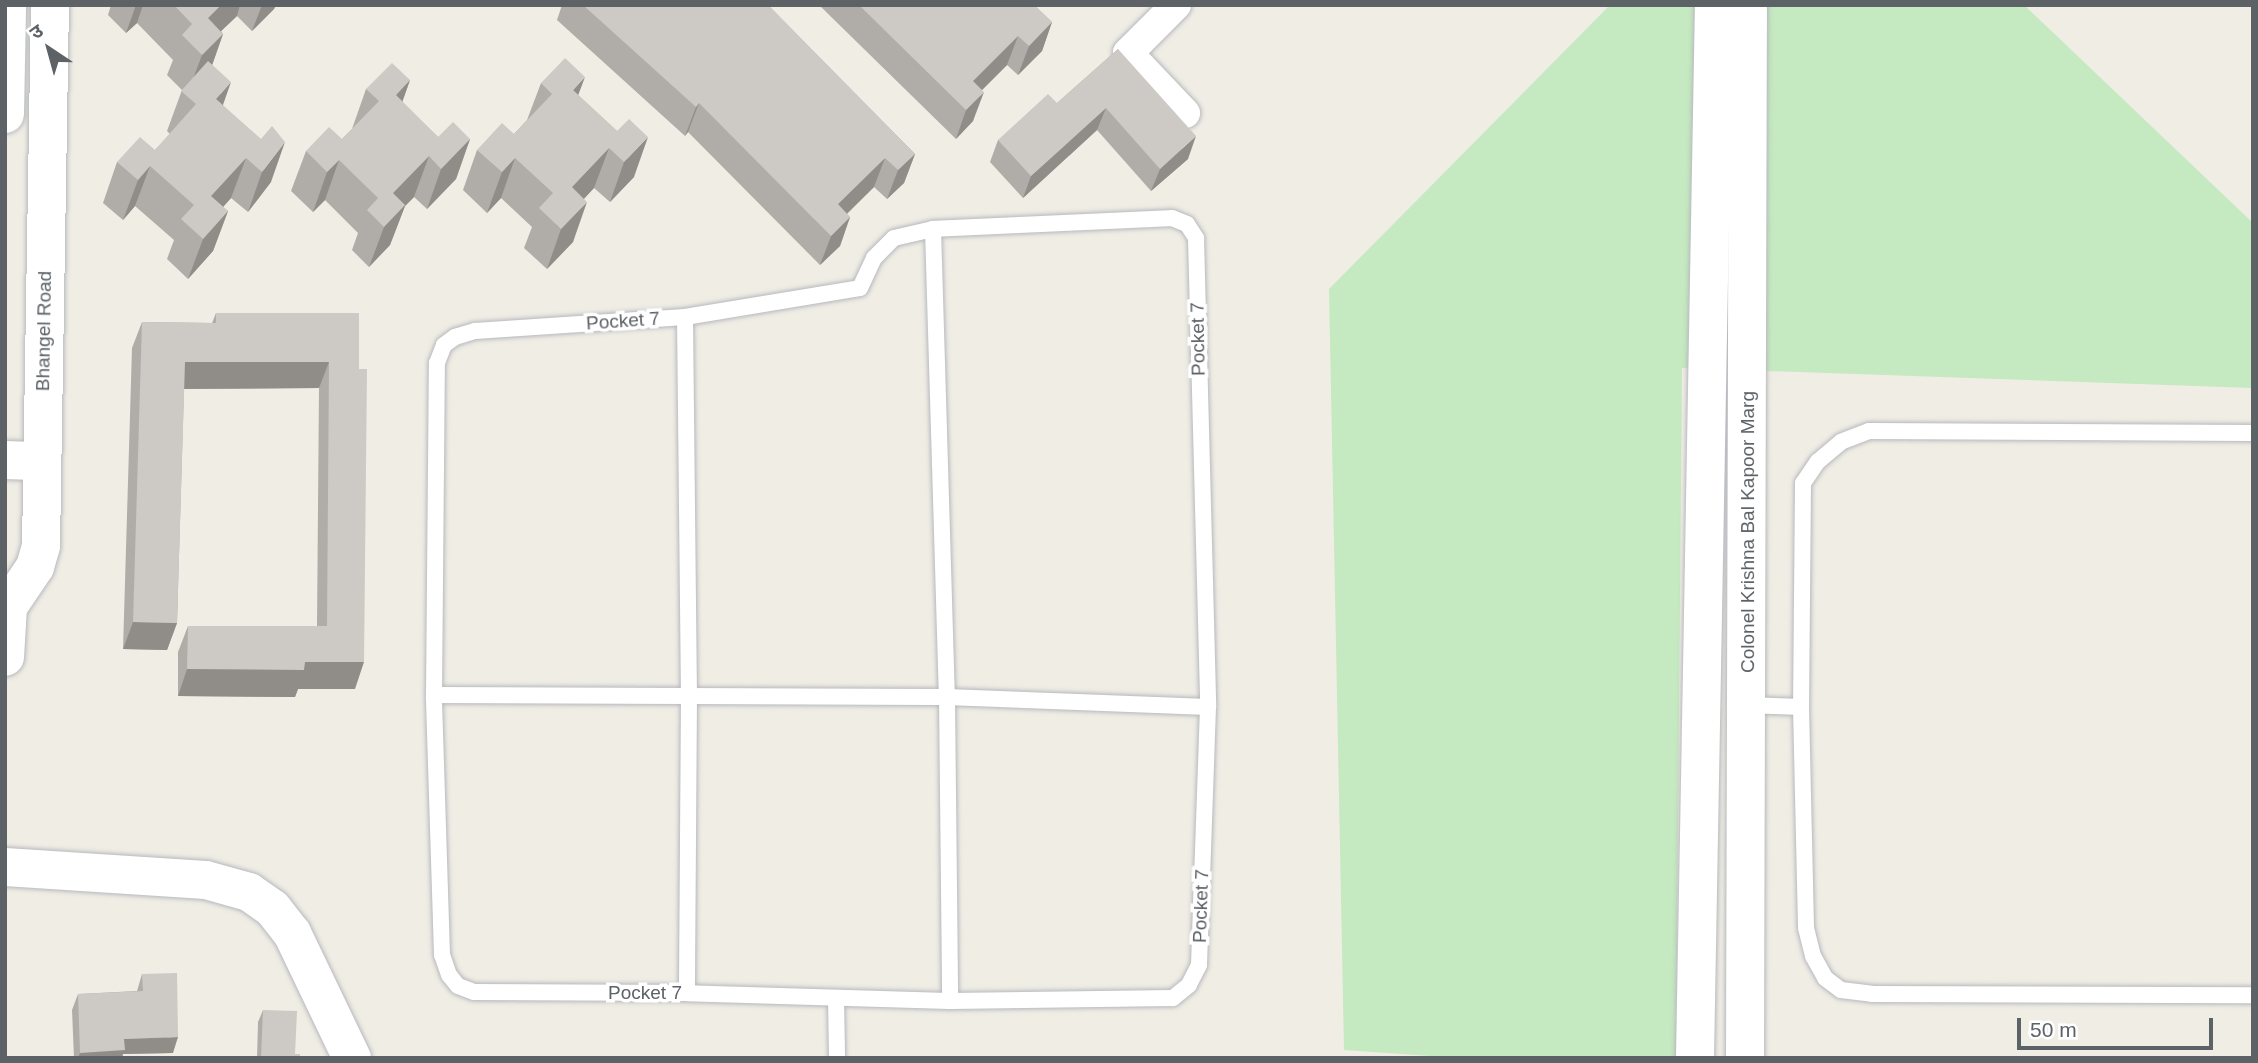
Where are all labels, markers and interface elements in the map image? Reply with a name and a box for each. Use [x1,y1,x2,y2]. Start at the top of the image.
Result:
north arrow [14,14,84,84]
text: उ [26,20,47,43]
street label: Bhangel Road [32,271,56,391]
street label: Pocket 7 [1186,302,1210,376]
street label: Pocket 7 [585,307,661,335]
street label: Colonel Krishna Bal Kapoor Marg [1737,391,1759,673]
street label: Pocket 7 [1188,869,1214,943]
street label: Pocket 7 [608,982,682,1004]
scale bar [2020,1004,2216,1048]
text: 50 m [2030,1018,2077,1041]

